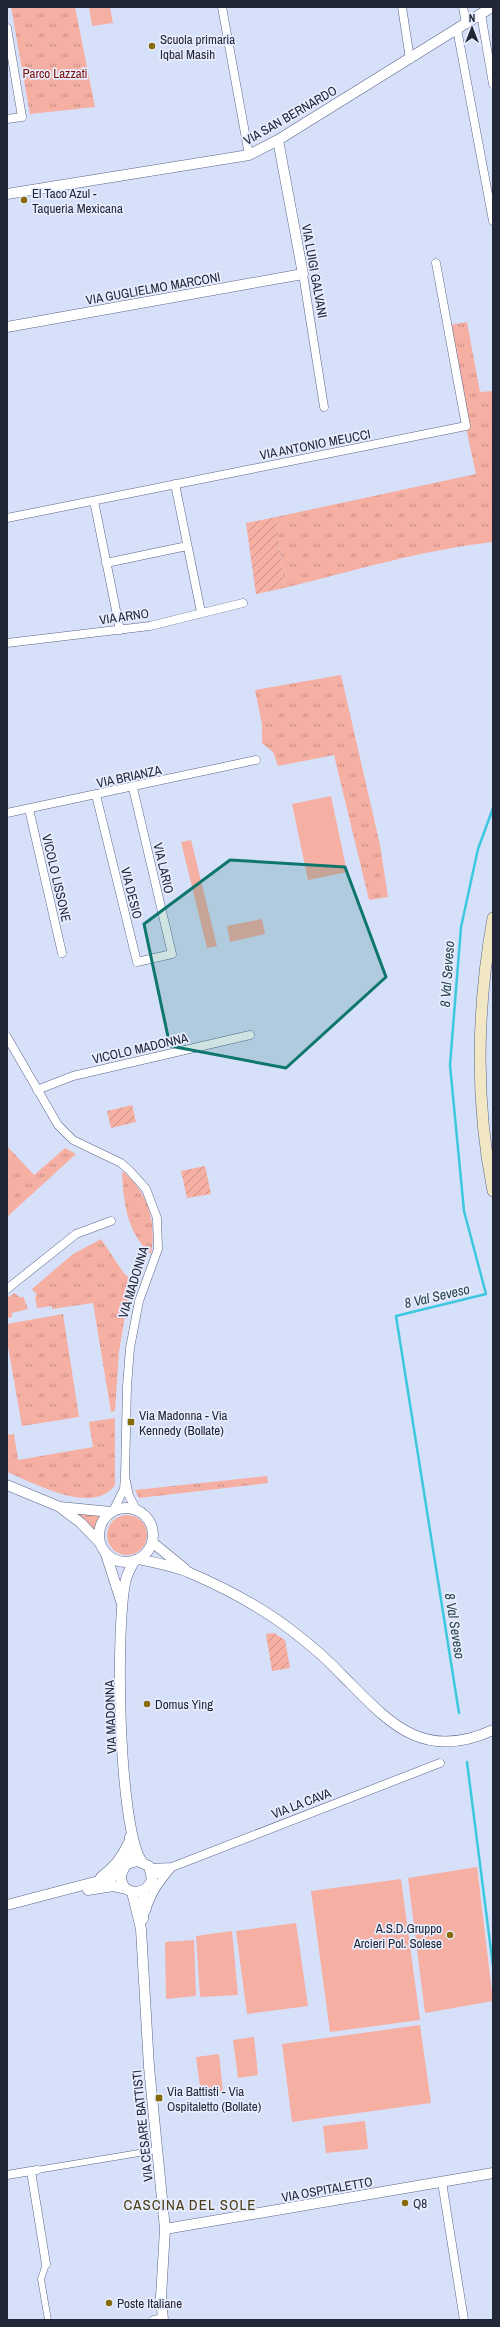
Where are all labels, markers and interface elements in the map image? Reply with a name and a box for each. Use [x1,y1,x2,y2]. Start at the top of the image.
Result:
north arrow [452,8,492,48]
text: N [469,11,475,25]
place label: Scuola primaria Iqbal Masih [160,31,235,63]
marker: Scuola primaria Iqbal Masih [147,41,157,51]
park label: Parco Lazzati [22,65,88,82]
street label: VIA SAN BERNARDO [241,82,340,149]
place label: El Taco Azul - Taqueria Mexicana [32,185,123,217]
marker: El Taco Azul - Taqueria Mexicana [19,195,29,205]
street label: VIA LUIGI GALVANI [298,223,331,319]
street label: VIA GUGLIELMO MARCONI [85,268,222,309]
street label: VIA ANTONIO MEUCCI [258,425,372,464]
street label: VIA ARNO [98,605,150,628]
street label: VIA BRIANZA [95,761,164,792]
street label: VICOLO LISSONE [38,833,75,924]
street label: VIA LARIO [149,841,178,895]
street label: VIA DESIO [117,865,146,921]
water label: 8 Val Seveso [436,940,458,1008]
street label: VICOLO MADONNA [91,1029,191,1068]
street label: VIA MADONNA [115,1243,153,1320]
water label: 8 Val Seveso [403,1280,471,1312]
place label: Via Madonna - Via Kennedy (Bollate) [139,1407,228,1439]
marker: Via Madonna - Via Kennedy (Bollate) [126,1417,136,1427]
water label: 8 Val Seveso [441,1592,469,1660]
street label: VIA MADONNA [101,1679,120,1754]
place label: Domus Ying [155,1696,213,1713]
marker: Domus Ying [142,1699,152,1709]
street label: VIA LA CAVA [269,1784,334,1823]
place label: A.S.D.Gruppo Arcieri Pol. Solese [353,1920,442,1952]
marker: A.S.D.Gruppo Arcieri Pol. Solese [445,1930,455,1940]
street label: VIA CESARE BATTISTI [128,2069,157,2183]
place label: Via Battisti - Via Ospitaletto (Bollate) [167,2083,262,2115]
marker: Via Battisti - Via Ospitaletto (Bollate) [154,2093,164,2103]
street label: VIA OSPITALETTO [280,2173,374,2206]
district label: CASCINA DEL SOLE [123,2194,257,2215]
place label: Q8 [413,2195,427,2212]
marker: Q8 [400,2198,410,2208]
place label: Poste Italiane [117,2295,182,2312]
marker: Poste Italiane [104,2298,114,2308]

